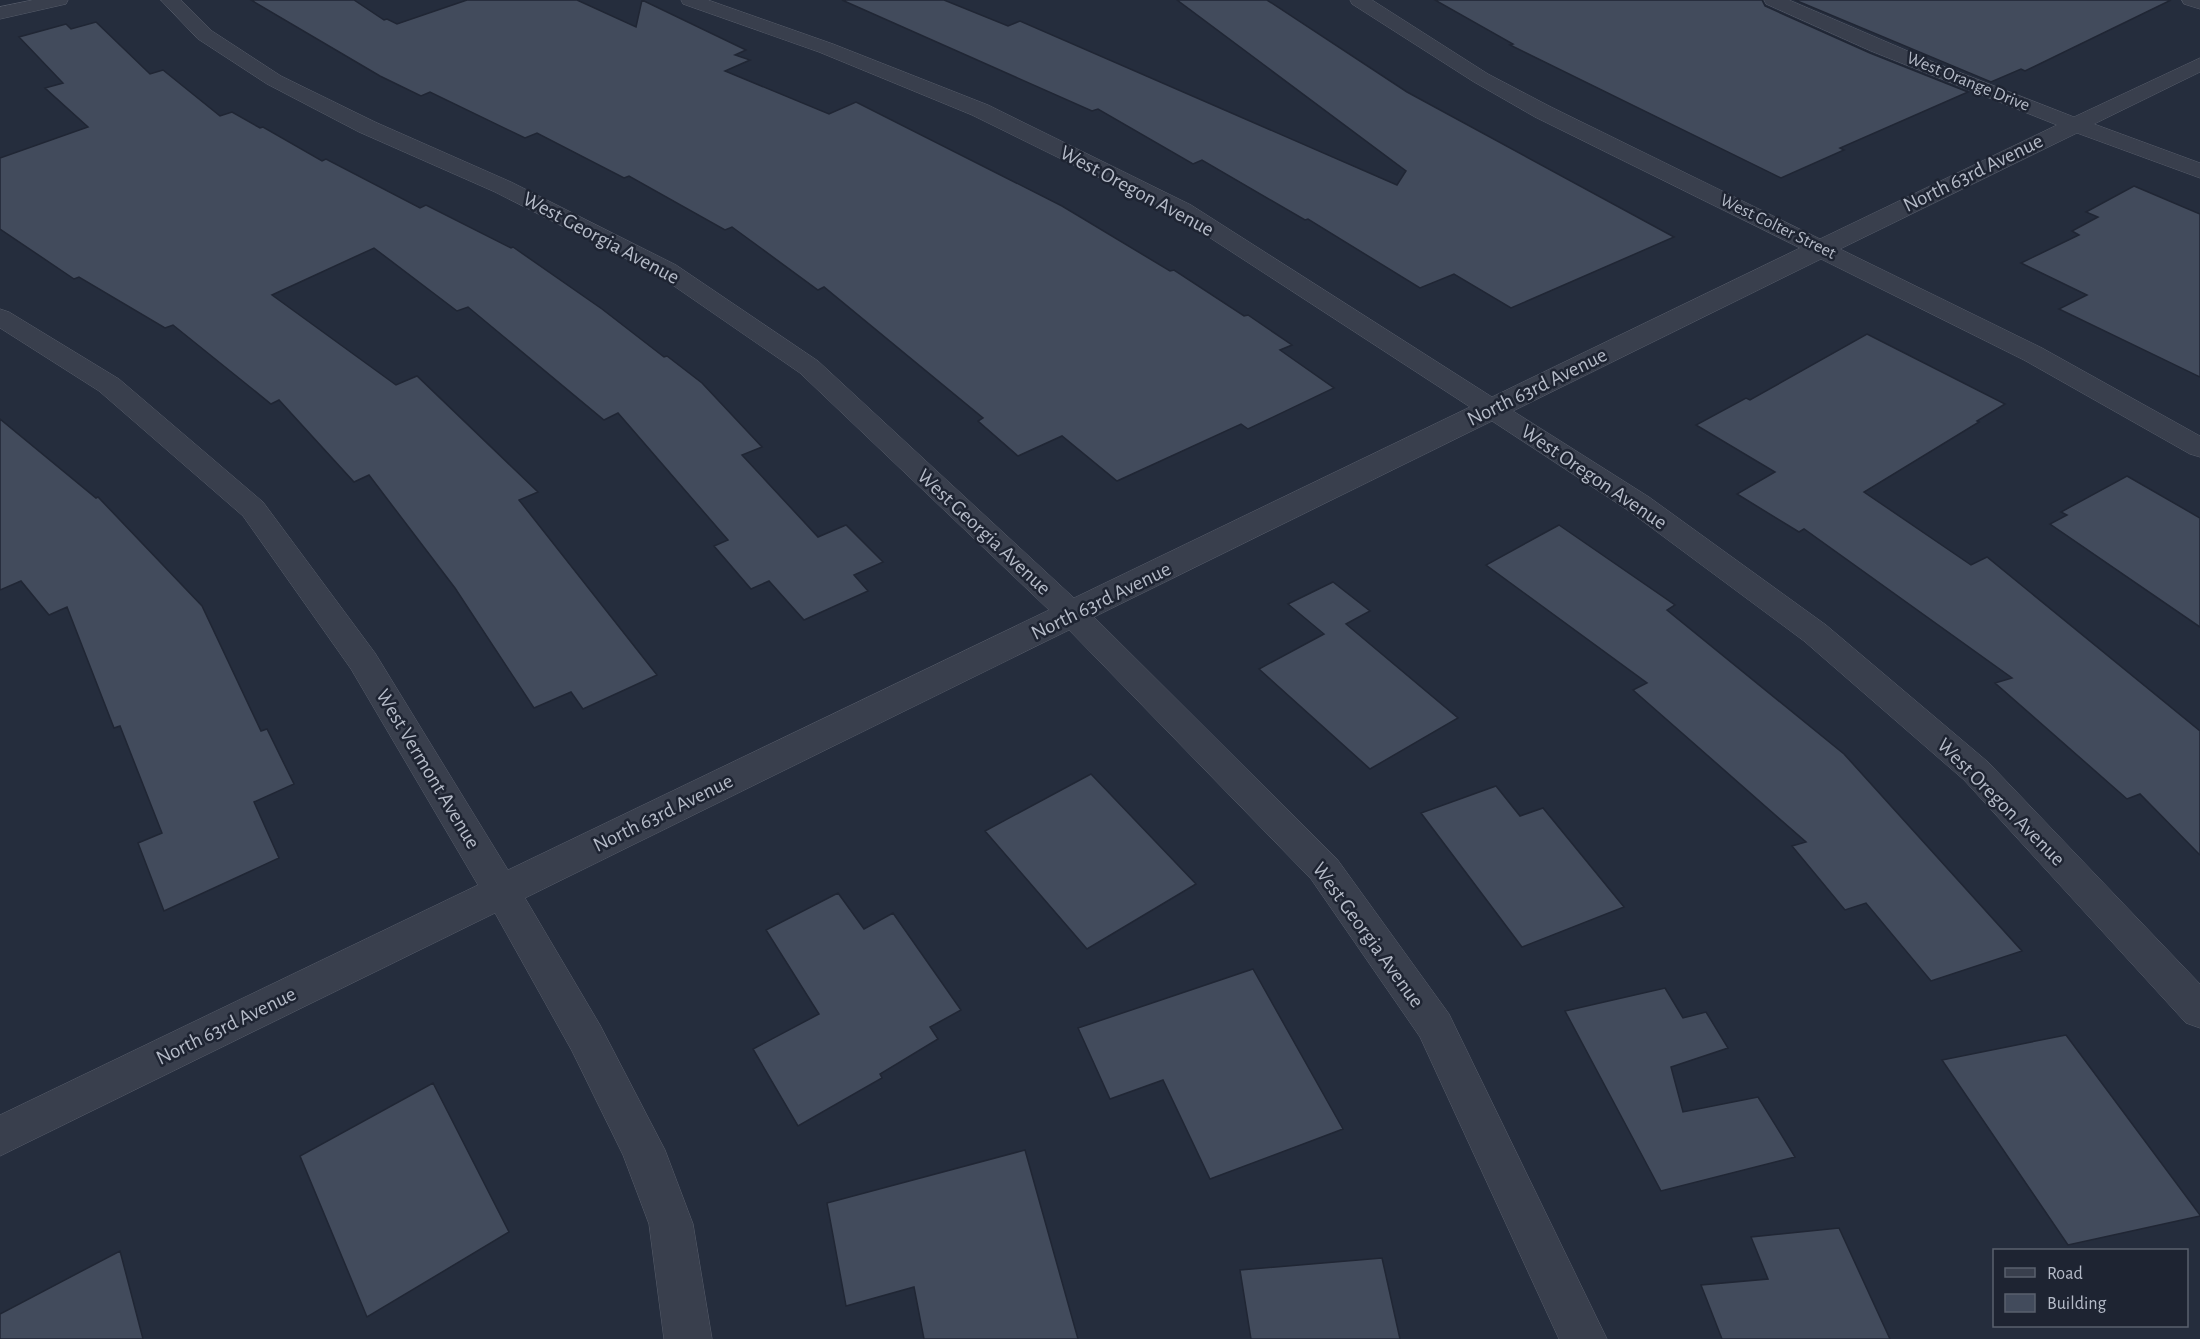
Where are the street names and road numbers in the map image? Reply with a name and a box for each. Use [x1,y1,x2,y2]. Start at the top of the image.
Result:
street label: West Orange Drive [1904,49,2032,115]
street label: North 63rd Avenue [1900,130,2046,216]
street label: West Oregon Avenue [1057,142,1217,240]
street label: West Georgia Avenue [519,188,683,288]
street label: West Colter Street [1717,191,1839,263]
street label: North 63rd Avenue [1464,344,1610,430]
street label: West Oregon Avenue [1517,421,1671,533]
street label: West Georgia Avenue [913,465,1055,599]
street label: North 63rd Avenue [1028,558,1174,644]
street label: West Vermont Avenue [372,686,484,852]
street label: West Oregon Avenue [1933,734,2069,870]
street label: North 63rd Avenue [590,770,736,856]
street label: West Georgia Avenue [1308,858,1428,1012]
street label: North 63rd Avenue [153,983,299,1069]

